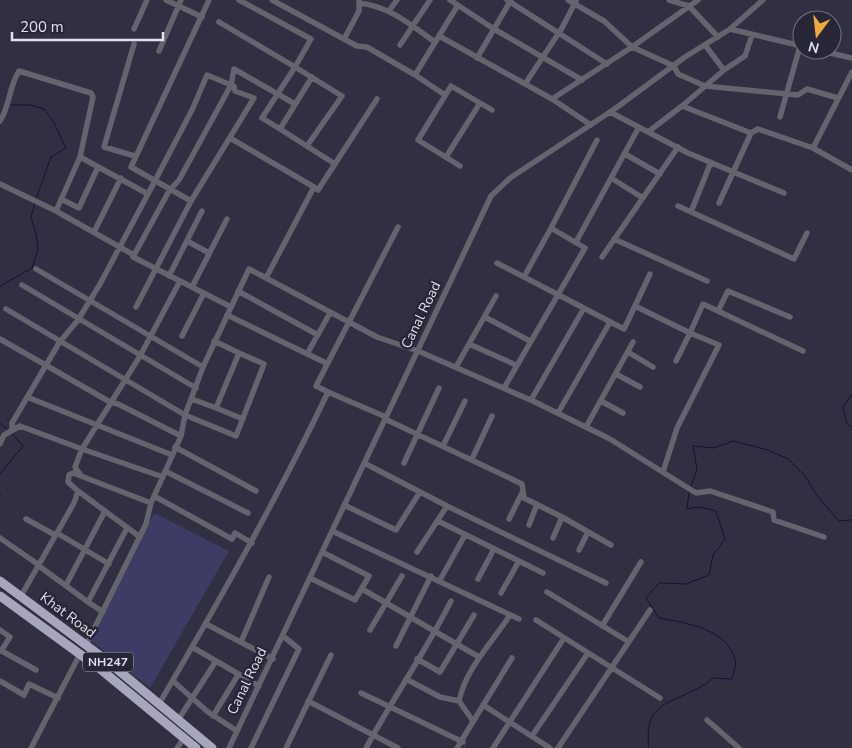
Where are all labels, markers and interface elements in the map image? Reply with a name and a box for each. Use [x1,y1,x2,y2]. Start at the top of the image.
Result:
scale bar [12,10,164,42]
north arrow [792,10,842,60]
text: 200 m [20,17,64,37]
text: N [806,37,821,58]
street label: Canal Road [397,278,445,352]
street label: Khat Road [36,588,100,642]
street label: Canal Road [223,644,271,718]
road number: NH247 [83,652,133,672]

